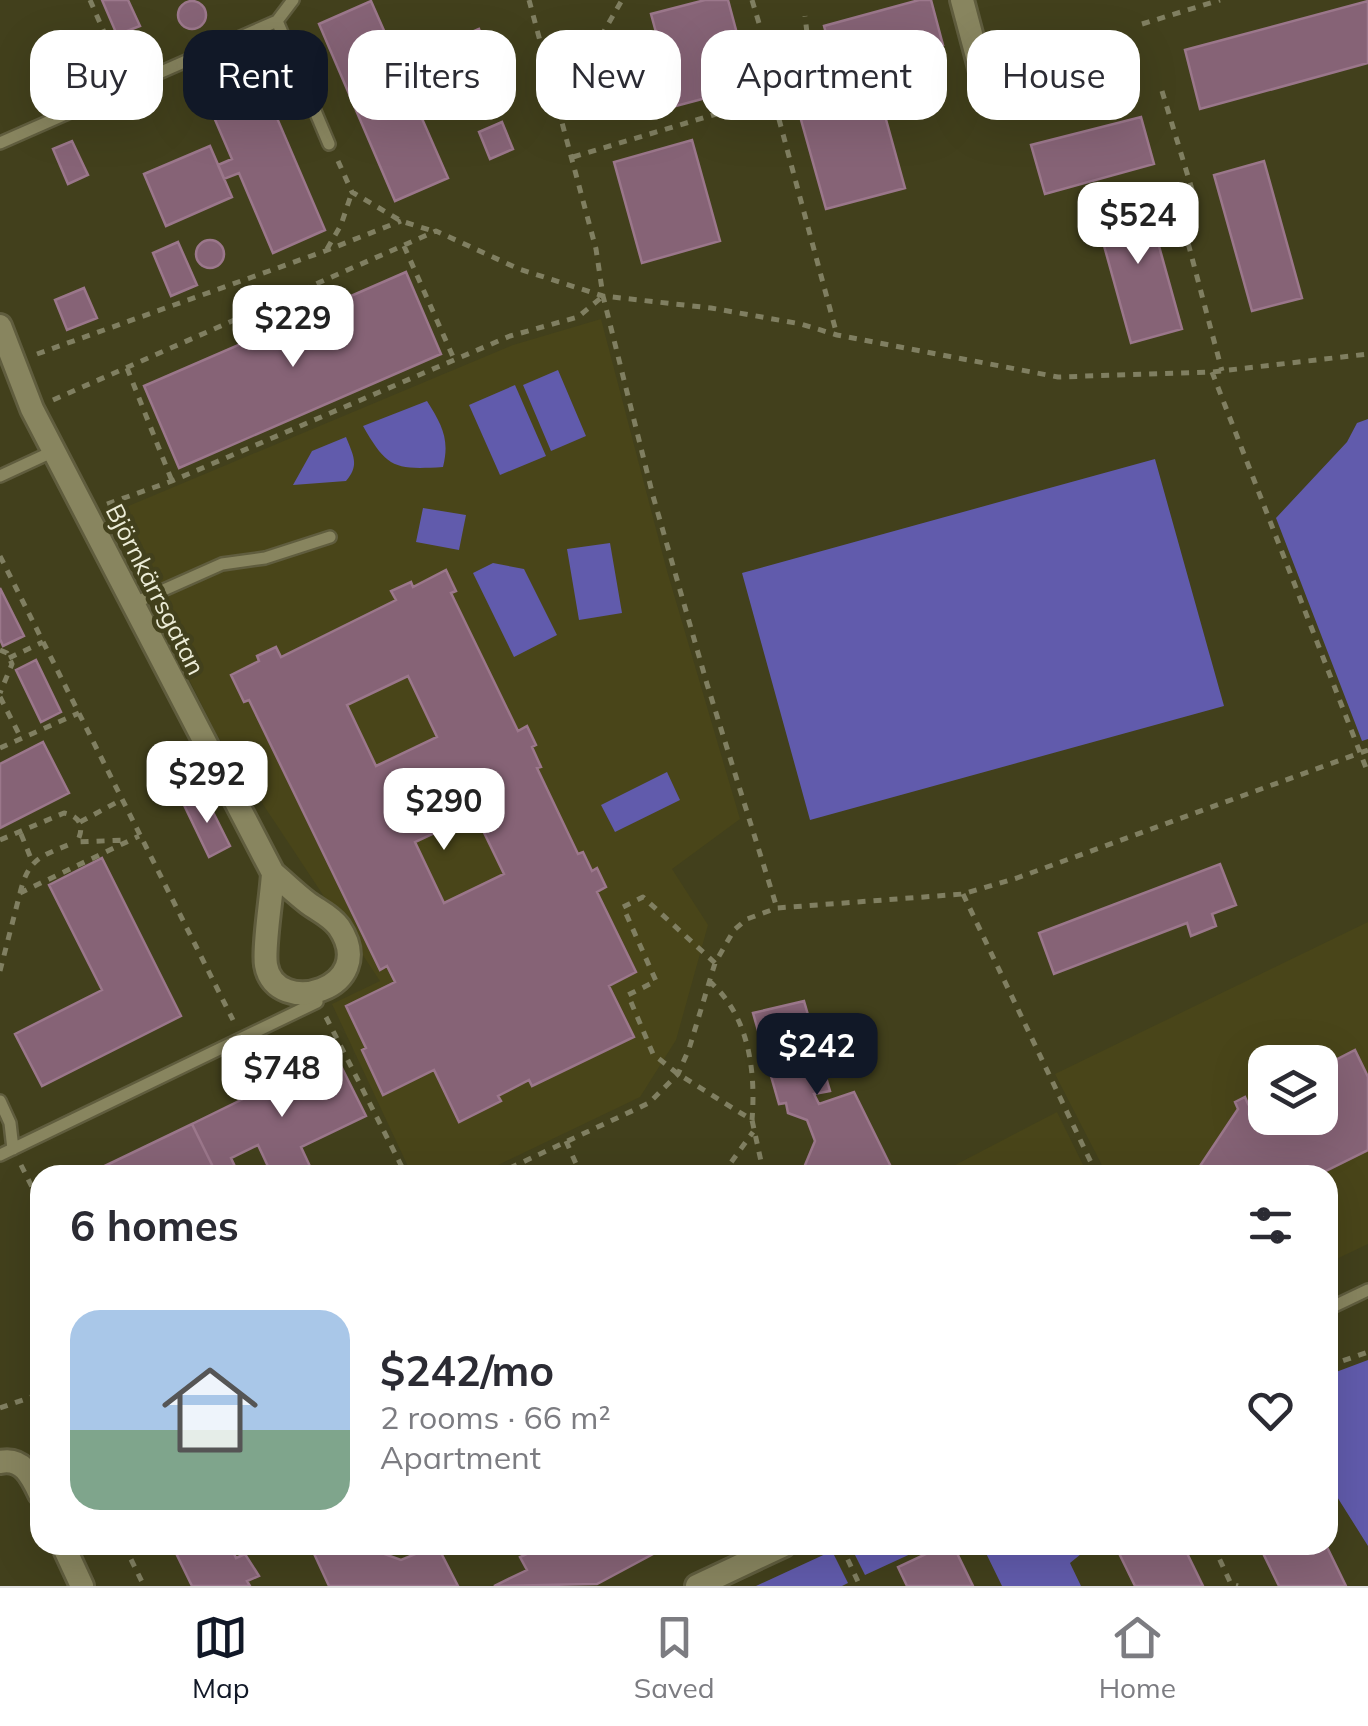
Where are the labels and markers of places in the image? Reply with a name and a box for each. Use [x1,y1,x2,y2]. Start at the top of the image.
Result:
pin: $524 [1079,182,1197,267]
pin: $229 [234,285,352,370]
pin: $292 [148,741,266,826]
pin: $290 [385,768,503,853]
pin: $242 [758,1013,876,1098]
pin: $748 [223,1035,341,1120]

